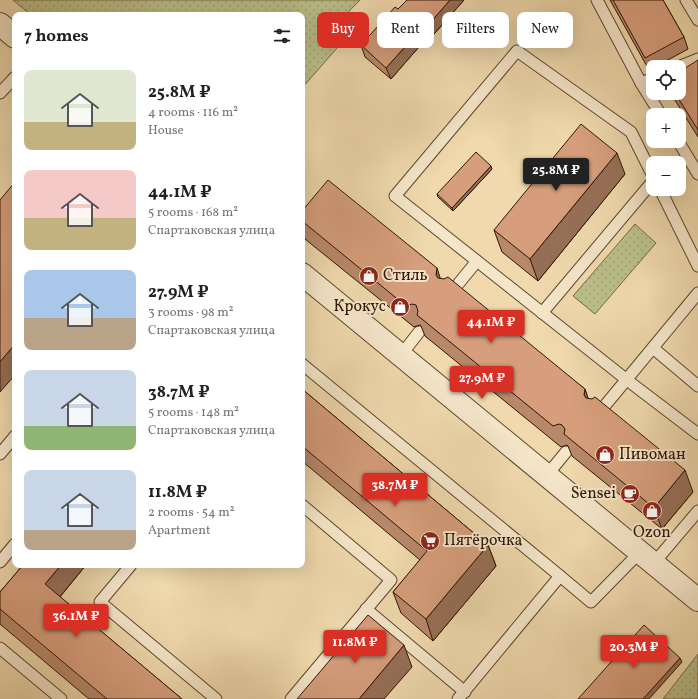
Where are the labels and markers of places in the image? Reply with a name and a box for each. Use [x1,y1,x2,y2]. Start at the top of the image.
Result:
pin: 25.8M ₽ [519,158,593,192]
shop icon: Стиль [358,265,380,287]
place label: Стиль [383,265,427,287]
place label: Крокус [333,296,386,318]
shop icon: Крокус [389,296,411,318]
pin: 44.1M ₽ [454,310,528,344]
pin: 27.9M ₽ [445,366,519,400]
shop icon: Пивоман [594,444,616,466]
place label: Пивоман [619,444,686,466]
pin: 38.7M ₽ [358,473,432,507]
place label: Sensei [571,483,616,505]
cafe icon: Sensei [619,483,641,505]
shop icon: Ozon [641,500,663,522]
place label: Ozon [633,522,671,544]
supermarket icon: Пятёрочка [419,530,441,552]
place label: Пятёрочка [444,530,523,552]
pin: 36.1M ₽ [39,604,113,638]
pin: 11.8M ₽ [318,630,392,664]
pin: 20.3M ₽ [597,635,671,669]

